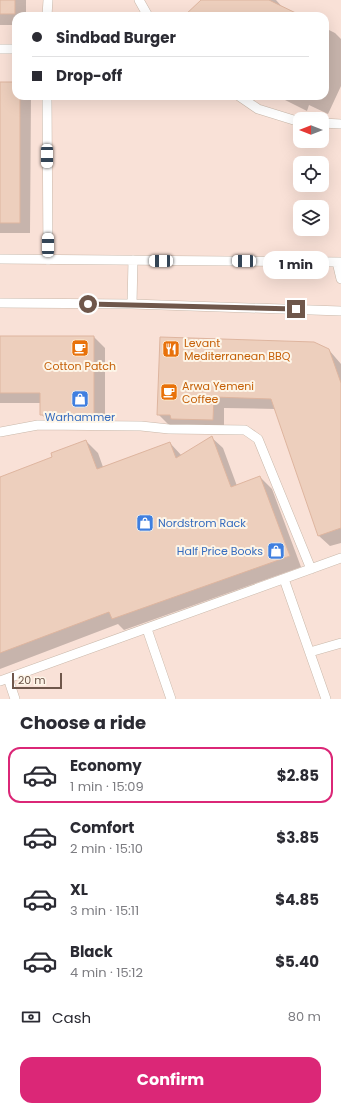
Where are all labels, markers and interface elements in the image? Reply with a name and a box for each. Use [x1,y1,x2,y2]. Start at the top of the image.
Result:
text: Sindbad Burger [56,27,176,48]
text: Drop-off [56,65,122,86]
north arrow [293,112,329,148]
map controls [293,112,329,236]
car [41,144,53,168]
button: locate [293,156,329,192]
button: layers [293,200,329,236]
car [42,233,54,257]
callout: 1 min [263,251,329,279]
car [149,255,173,267]
car [232,255,256,267]
text: 1 min [279,255,313,274]
route start [79,295,97,313]
route end [287,300,305,318]
place label: Levant Mediterranean BBQ [184,335,291,364]
cafe icon: Cotton Patch [70,338,90,358]
restaurant icon: Levant Mediterranean BBQ [161,339,181,359]
place label: Cotton Patch [44,358,116,374]
place label: Arwa Yemeni Coffee [182,378,254,407]
cafe icon: Arwa Yemeni Coffee [159,382,179,402]
shop icon: Warhammer [70,389,90,409]
place label: Warhammer [45,409,115,425]
shop icon: Nordstrom Rack [135,513,155,533]
place label: Nordstrom Rack [158,515,246,531]
shop icon: Half Price Books [266,541,286,561]
place label: Half Price Books [177,543,263,559]
scale bar [12,671,62,690]
text: 20 m [18,672,46,688]
text: Choose a ride [20,710,146,735]
text: Economy [70,755,142,776]
icon: car [22,757,58,793]
text: $2.85 [277,765,319,786]
text: 1 min · 15:09 [70,777,144,796]
text: Comfort [70,817,134,838]
icon: car [22,819,58,855]
text: $3.85 [276,827,319,848]
text: 2 min · 15:10 [70,839,143,858]
text: XL [70,879,88,900]
icon: car [22,881,58,917]
text: $4.85 [275,889,319,910]
text: 3 min · 15:11 [70,901,139,920]
text: Black [70,941,113,962]
icon: car [22,943,58,979]
text: $5.40 [275,951,319,972]
text: 4 min · 15:12 [70,963,143,982]
icon: cash [20,1006,42,1028]
text: Cash [52,1007,91,1028]
text: 80 m [288,1007,321,1026]
button: Confirm [20,1057,321,1103]

